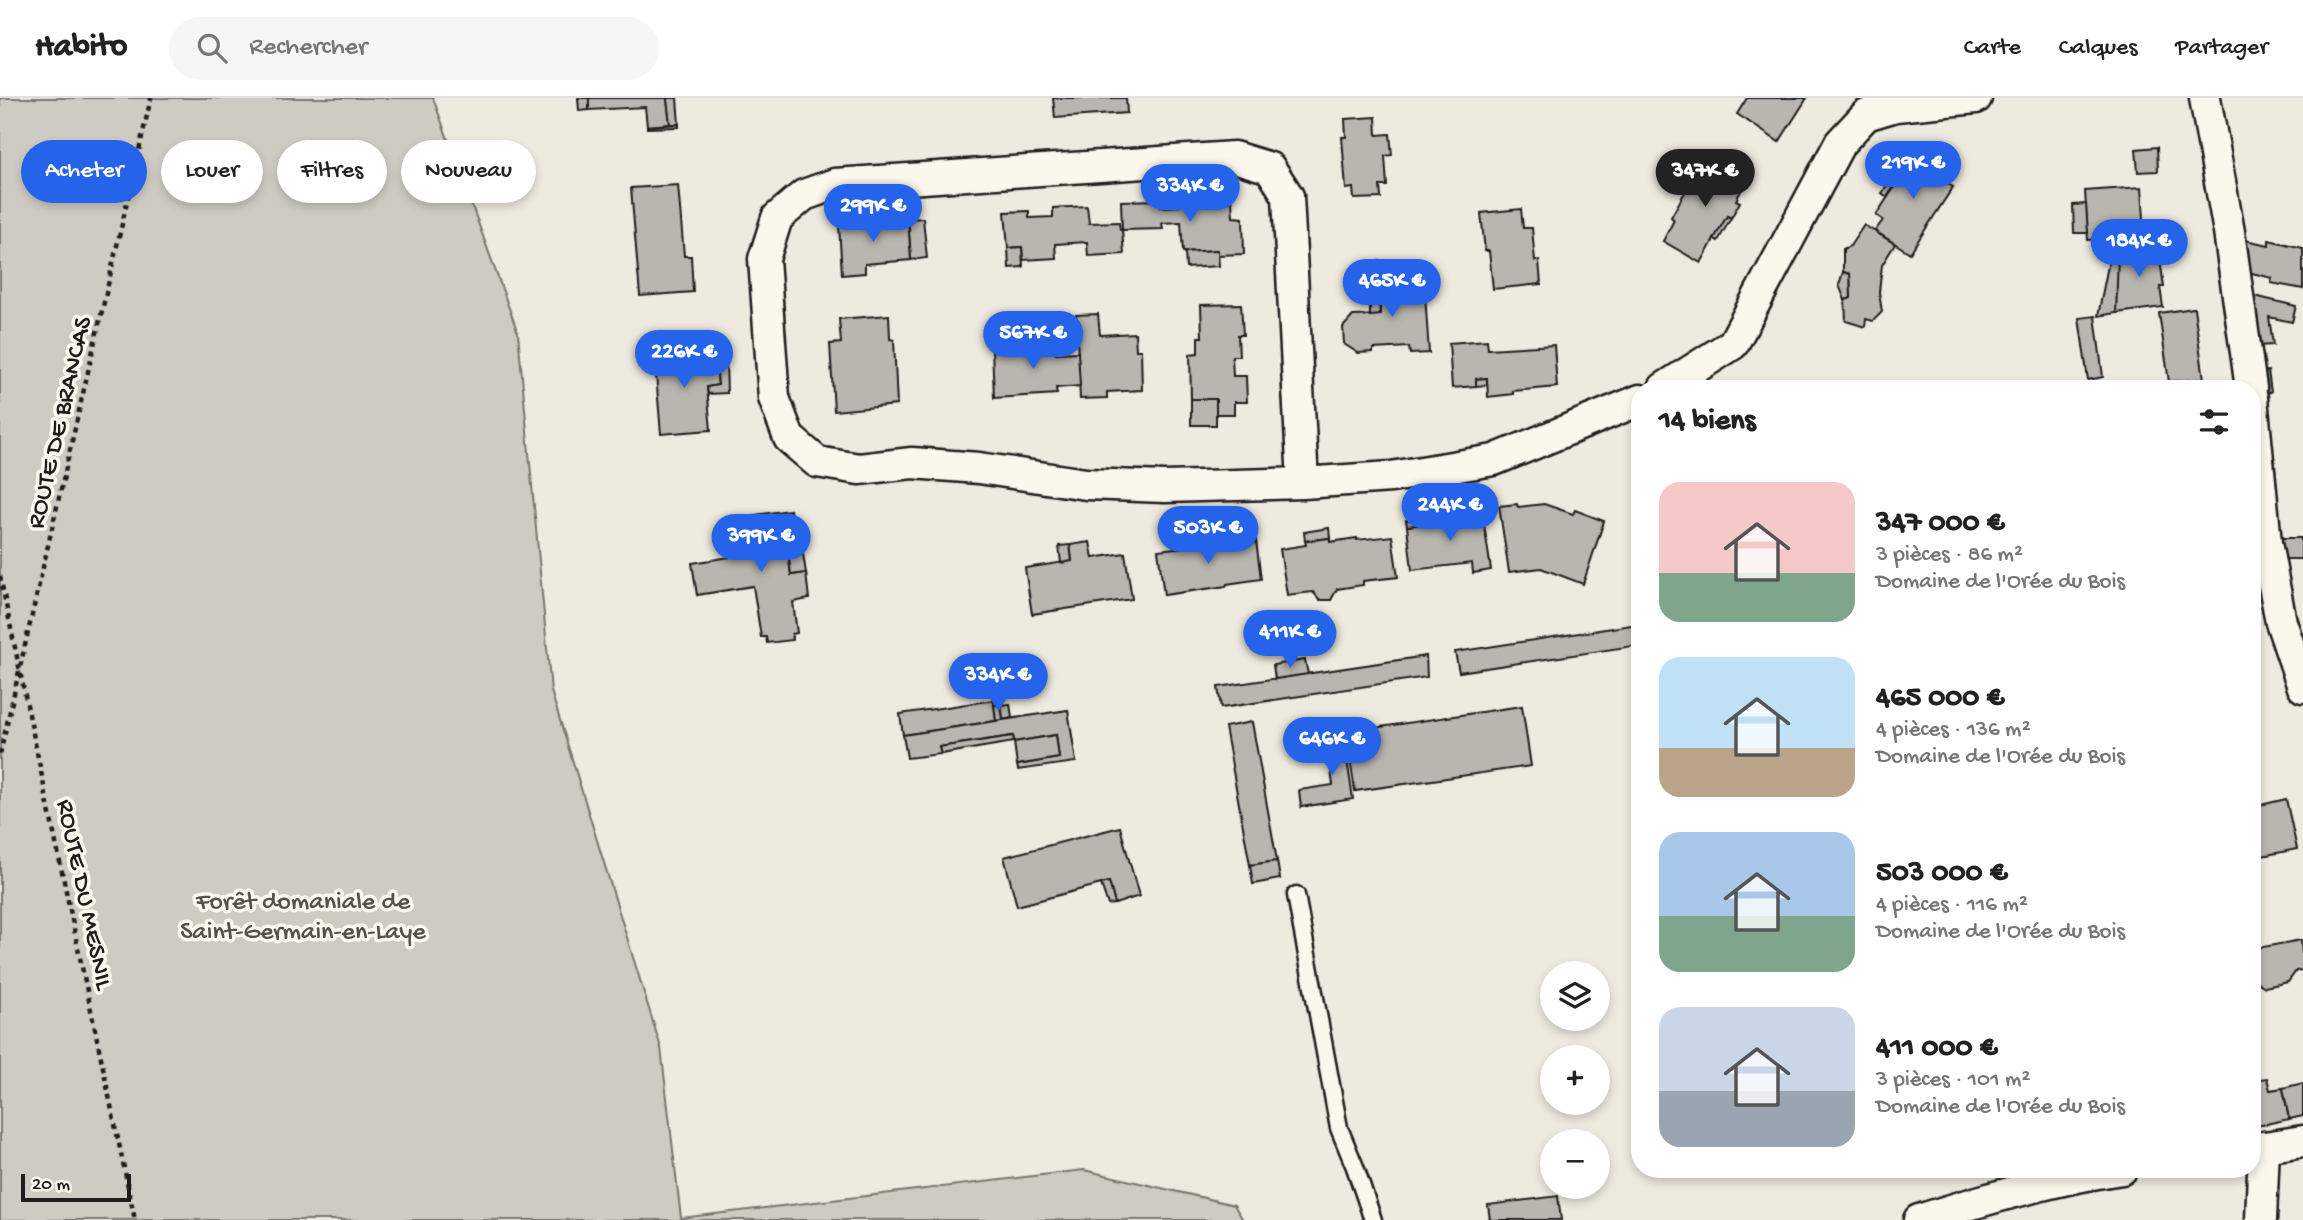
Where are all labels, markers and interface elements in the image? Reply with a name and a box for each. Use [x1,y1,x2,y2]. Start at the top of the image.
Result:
search box [169,17,659,80]
text: Habito [35,29,127,67]
icon: search [193,29,231,67]
text: Rechercher [249,33,367,64]
text: Carte [1964,34,2021,63]
text: Calques [2059,34,2137,63]
text: Partager [2175,34,2268,63]
chip: Acheter [21,140,147,203]
chip: Louer [161,140,263,203]
chip: Filtres [277,140,387,203]
chip: Nouveau [401,140,536,203]
pin: 219K € [1856,141,1970,201]
pin: 347K € [1648,150,1762,209]
text: 219K € [1881,150,1945,177]
text: 347K € [1672,158,1738,185]
pin: 334K € [1133,164,1247,224]
text: 334K € [1157,173,1223,200]
pin: 299K € [816,184,930,244]
text: 299K € [840,193,906,220]
pin: 184K € [2082,220,2196,279]
text: 184K € [2107,228,2171,255]
pin: 465K € [1335,260,1449,319]
text: 465K € [1359,268,1425,295]
pin: 567K € [976,312,1090,371]
street label: ROUTE DE BRANCAS [22,313,101,532]
text: 567K € [999,320,1067,347]
pin: 226K € [627,330,741,390]
text: 226K € [651,339,717,366]
icon: filters [2195,403,2233,441]
text: 14 biens [1659,405,1756,440]
pin: 244K € [1393,484,1507,543]
text: 244K € [1418,492,1482,519]
pin: 503K € [1151,506,1265,566]
text: 347 000 € [1876,507,2005,542]
icon: home [1715,510,1799,594]
pin: 399K € [704,514,818,574]
text: 503K € [1174,515,1242,542]
text: 399K € [728,523,794,550]
text: 3 pièces · 86 m² [1876,542,2023,569]
text: Domaine de l'Orée du Bois [1876,569,2125,596]
pin: 411K € [1233,610,1347,670]
text: 411K € [1259,619,1321,646]
pin: 334K € [941,654,1055,713]
text: 334K € [965,662,1031,689]
text: 465 000 € [1876,682,2004,717]
icon: home [1715,685,1799,769]
text: 4 pièces · 136 m² [1876,717,2031,744]
pin: 646K € [1275,718,1389,777]
text: 646K € [1299,726,1365,753]
text: Domaine de l'Orée du Bois [1876,744,2125,771]
street label: ROUTE DU MESNIL [47,797,118,994]
text: 503 000 € [1876,857,2008,892]
icon: home [1715,860,1799,944]
park label: Forêt domaniale de Saint-Germain-en-Laye [180,888,426,949]
text: 4 pièces · 116 m² [1876,892,2028,919]
text: Domaine de l'Orée du Bois [1876,919,2125,946]
map controls [1540,961,1610,1199]
button: layers [1540,961,1610,1031]
text: 411 000 € [1876,1032,1998,1067]
icon: home [1715,1035,1799,1119]
button: + [1540,1045,1610,1115]
text: 3 pièces · 101 m² [1876,1067,2030,1094]
text: Domaine de l'Orée du Bois [1876,1094,2125,1121]
button: − [1540,1129,1610,1199]
scale bar [21,1171,131,1203]
text: 20 m [32,1174,70,1197]

